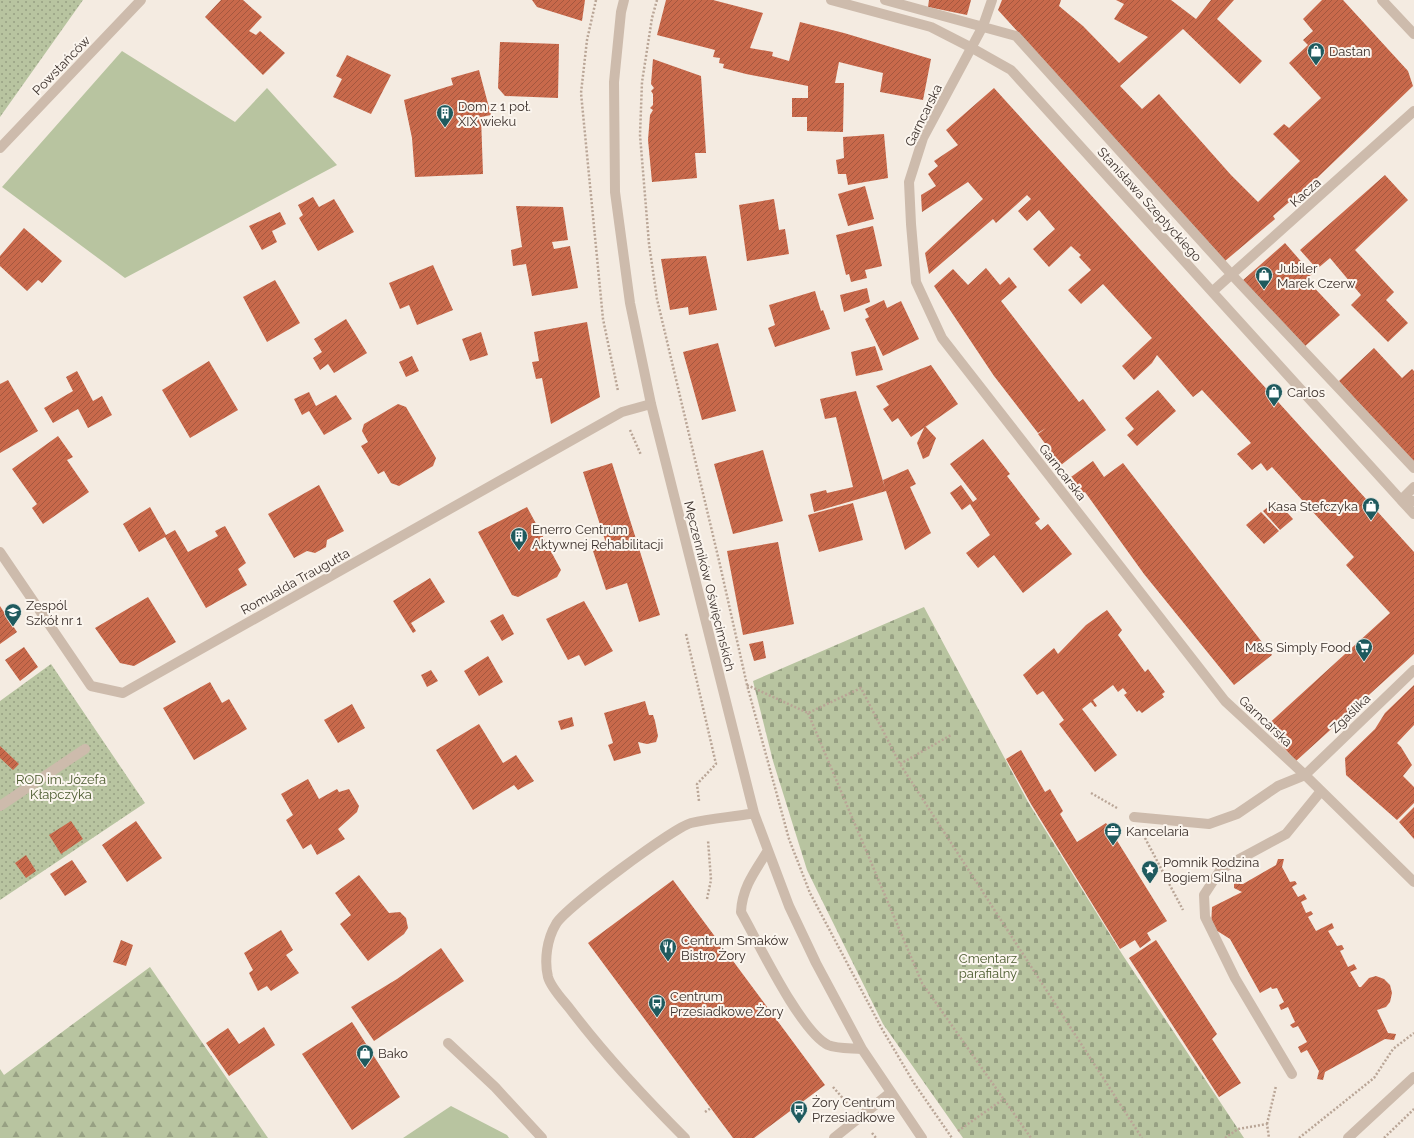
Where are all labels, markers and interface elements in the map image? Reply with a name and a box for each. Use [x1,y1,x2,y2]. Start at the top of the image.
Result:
street label: Powstańców [29,32,94,98]
shop icon: Dastan [1306,41,1326,66]
place label: Dastan [1329,44,1371,59]
street label: Garncarska [902,82,945,149]
place label: Dom z 1 poł. XIX wieku [458,99,531,129]
building icon: Dom z 1 poł. XIX wieku [435,103,455,128]
street label: Stanisława Szeptyckiego [1094,144,1205,265]
street label: Kacza [1287,175,1324,210]
place label: Jubiler Marek Czerw [1277,261,1356,291]
shop icon: Jubiler Marek Czerw [1254,265,1274,290]
shop icon: Carlos [1264,382,1284,407]
place label: Carlos [1287,385,1325,400]
street label: Garncarska [1036,441,1089,504]
shop icon: Kasa Stefczyka [1361,496,1381,521]
street label: Męczenników Oświęcimskich [681,499,738,673]
place label: Kasa Stefczyka [1268,499,1358,514]
place label: Enerro Centrum Aktywnej Rehabilitacji [532,522,663,552]
building icon: Enerro Centrum Aktywnej Rehabilitacji [509,526,529,551]
street label: Romualda Traugutta [238,545,352,618]
place label: Zespól Szkół nr 1 [26,598,82,628]
school or university icon: Zespól Szkół nr 1 [3,602,23,627]
supermarket icon: M&S Simply Food [1354,637,1374,662]
place label: M&S Simply Food [1245,640,1351,655]
street label: Zgaślika [1327,691,1373,736]
street label: Garncarska [1236,693,1295,750]
park label: ROD im. Józefa Kłapczyka [16,772,106,802]
office icon: Kancelaria [1103,821,1123,846]
place label: Kancelaria [1126,824,1189,839]
place label: Pomnik Rodzina Bogiem Silna [1163,855,1259,885]
place icon: Pomnik Rodzina Bogiem Silna [1140,859,1160,884]
place label: Centrum Smaków Bistro Żory [681,933,789,963]
restaurant icon: Centrum Smaków Bistro Żory [658,937,678,962]
park label: Cmentarz parafialny [959,951,1017,981]
place label: Centrum Przesiadkowe Żory [670,989,783,1019]
bus stop icon: Centrum Przesiadkowe Żory [647,993,667,1018]
shop icon: Bako [355,1043,375,1068]
place label: Bako [378,1046,408,1061]
place label: Żory Centrum Przesiadkowe [812,1094,895,1125]
bus stop icon: Żory Centrum Przesiadkowe [789,1099,809,1124]

